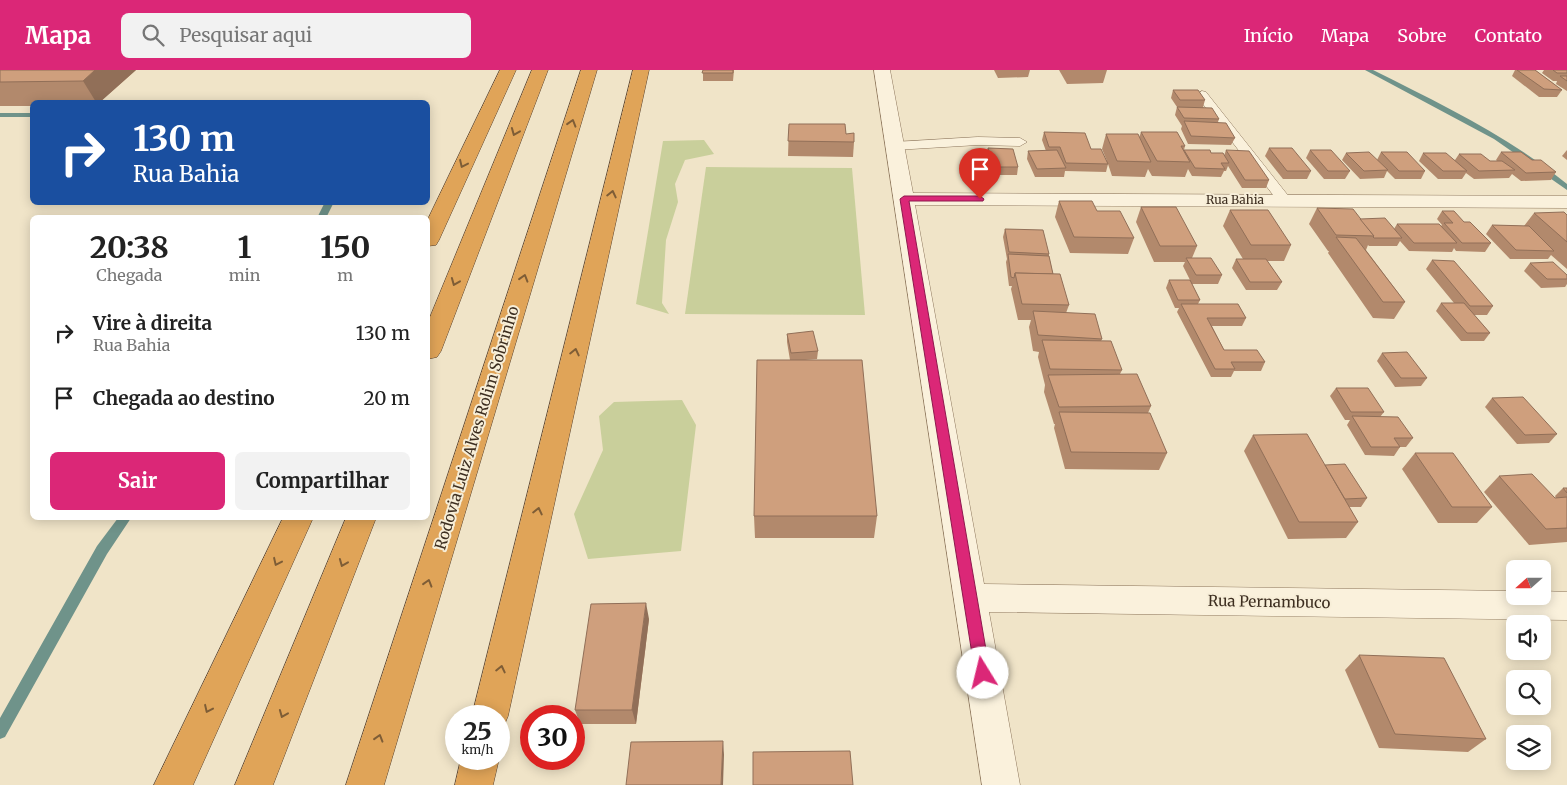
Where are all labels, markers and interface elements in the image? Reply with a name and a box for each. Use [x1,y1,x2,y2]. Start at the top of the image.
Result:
search box [121,13,471,58]
text: Mapa [25,20,91,51]
icon: search [139,21,167,49]
text: Pesquisar aqui [179,23,312,47]
text: Início [1244,24,1293,47]
text: Mapa [1321,24,1369,47]
text: Sobre [1397,24,1447,47]
text: Contato [1475,24,1542,47]
text: 130 m [133,117,235,161]
one-way arrow [567,119,577,128]
icon: right [50,120,115,185]
one-way arrow [511,127,521,135]
pin [959,148,1001,199]
icon: arrive [966,155,994,183]
one-way arrow [459,159,469,168]
text: Rua Bahia [133,160,239,188]
one-way arrow [606,190,617,199]
street label: Rua Bahia [1206,192,1265,207]
text: 20:38 [90,228,169,266]
text: 1 [238,228,251,266]
text: 150 [320,228,370,266]
text: Chegada [96,265,162,285]
text: min [229,265,260,285]
text: m [337,265,353,285]
one-way arrow [518,274,528,283]
one-way arrow [451,278,461,286]
street label: Rodovia Luiz Alves Rolim Sobrinho [430,304,523,552]
text: Vire à direita [93,311,212,335]
icon: right [50,319,78,347]
text: 130 m [356,321,410,345]
text: Rua Bahia [93,335,170,355]
one-way arrow [569,348,580,357]
icon: arrive [50,384,78,412]
text: Chegada ao destino [93,386,275,410]
text: 20 m [363,386,410,410]
button: Sair [50,452,225,510]
button: Compartilhar [235,452,410,510]
one-way arrow [532,506,543,515]
one-way arrow [273,557,283,566]
one-way arrow [339,558,349,567]
north arrow [1506,560,1551,605]
map controls [1506,560,1551,770]
one-way arrow [422,580,432,588]
street label: Rua Pernambuco [1208,591,1331,612]
button: sound [1506,615,1551,660]
position arrow [956,646,1008,698]
one-way arrow [495,664,506,673]
button: search [1506,670,1551,715]
one-way arrow [204,704,215,713]
speed limit sign: 30 [520,705,585,770]
one-way arrow [278,709,289,718]
text: 25 [463,715,492,747]
button: layers [1506,725,1551,770]
one-way arrow [374,735,384,743]
text: km/h [462,742,493,757]

